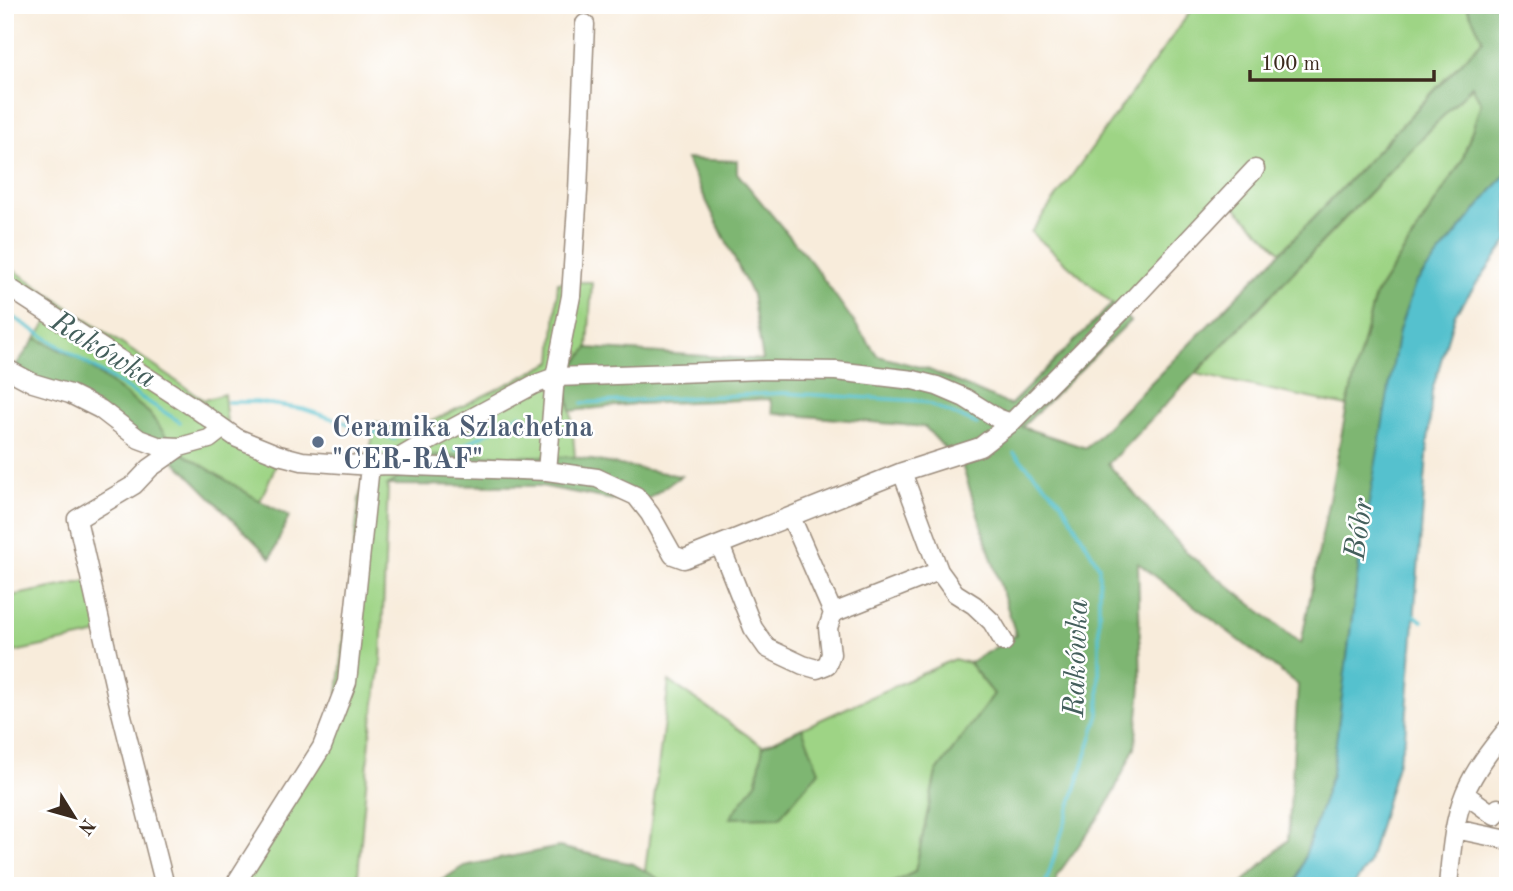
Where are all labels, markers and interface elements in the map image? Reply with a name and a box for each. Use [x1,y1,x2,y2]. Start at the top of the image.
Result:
scale bar [1250,38,1434,82]
text: 100 m [1261,54,1320,75]
water label: Rakówka [44,306,161,395]
place label: Ceramika Szlachetna "CER-RAF" [332,415,594,475]
marker: Ceramika Szlachetna "CER-RAF" [310,434,326,450]
water label: Bóbr [1341,495,1379,563]
water label: Rakówka [1060,598,1094,719]
north arrow [38,782,108,852]
text: N [73,814,98,838]

